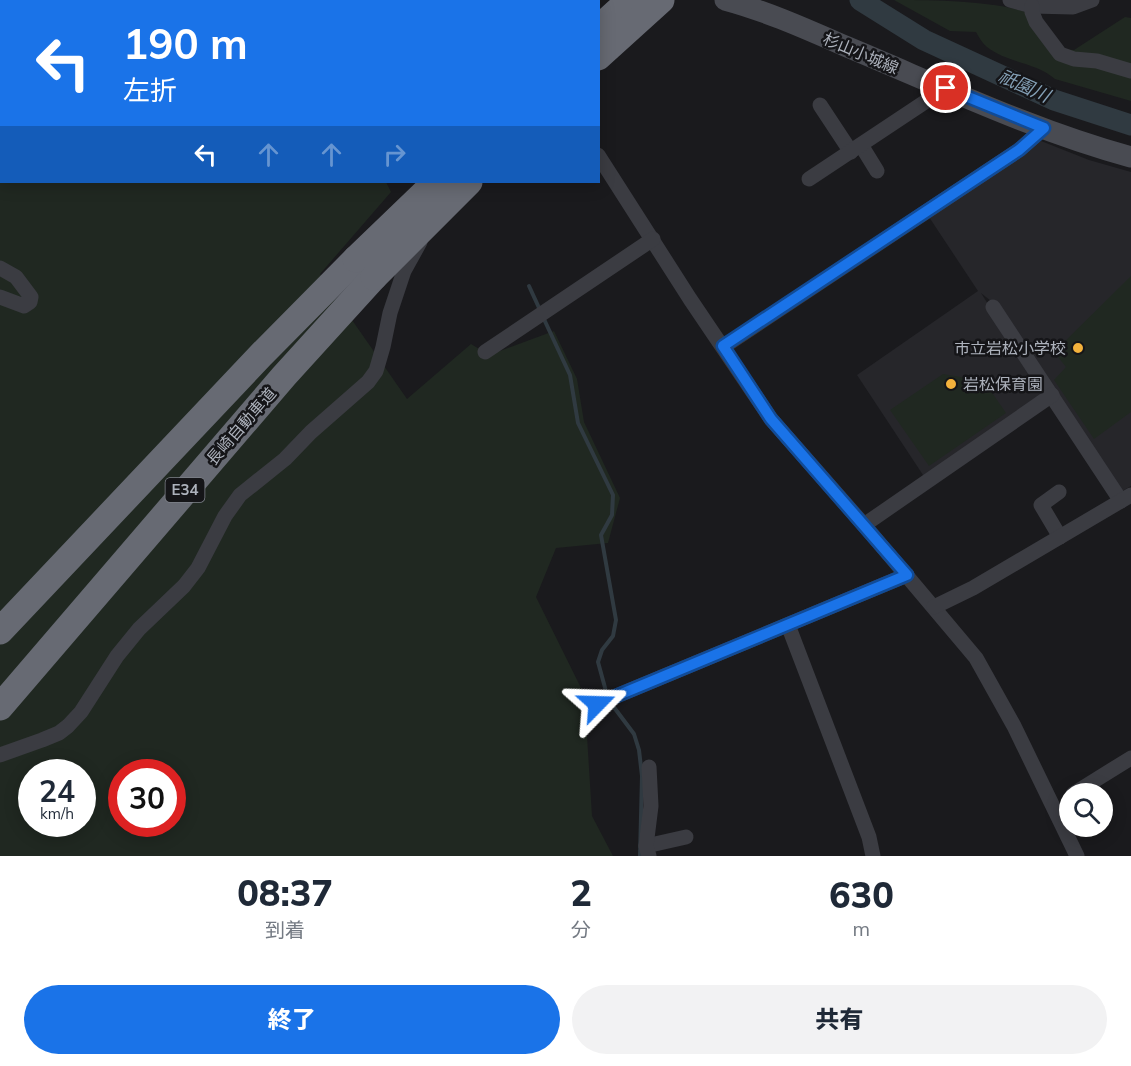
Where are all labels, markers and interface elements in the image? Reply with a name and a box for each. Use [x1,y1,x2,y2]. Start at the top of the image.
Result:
text: 190 m [123,17,248,70]
icon: left [24,24,102,102]
street label: 杉山小城線 [820,28,902,78]
pin [920,62,971,113]
water label: 祇園川 [995,64,1055,108]
icon: arrive [929,71,962,104]
text: 左折 [123,73,177,107]
icon: left [189,138,222,171]
icon: ahead [252,138,285,171]
icon: ahead [315,138,348,171]
icon: right [378,138,411,171]
place label: 市立岩松小学校 [954,338,1066,358]
marker: 市立岩松小学校 [1071,341,1085,355]
place label: 岩松保育園 [963,374,1043,394]
marker: 岩松保育園 [944,377,958,391]
street label: 長崎自動車道 [202,383,280,469]
road number: E34 [166,478,204,502]
position arrow [565,672,629,736]
speed limit sign: 30 [108,759,186,837]
text: 24 [39,772,75,810]
map controls [1059,783,1113,837]
button: search [1059,783,1113,837]
text: km/h [40,804,74,823]
text: 08:37 [237,870,333,915]
text: 2 [570,870,592,915]
text: 630 [829,872,894,917]
text: m [853,916,870,941]
text: 到着 [265,917,305,942]
text: 分 [571,917,591,942]
button: 終了 [24,985,560,1054]
button: 共有 [572,985,1107,1054]

